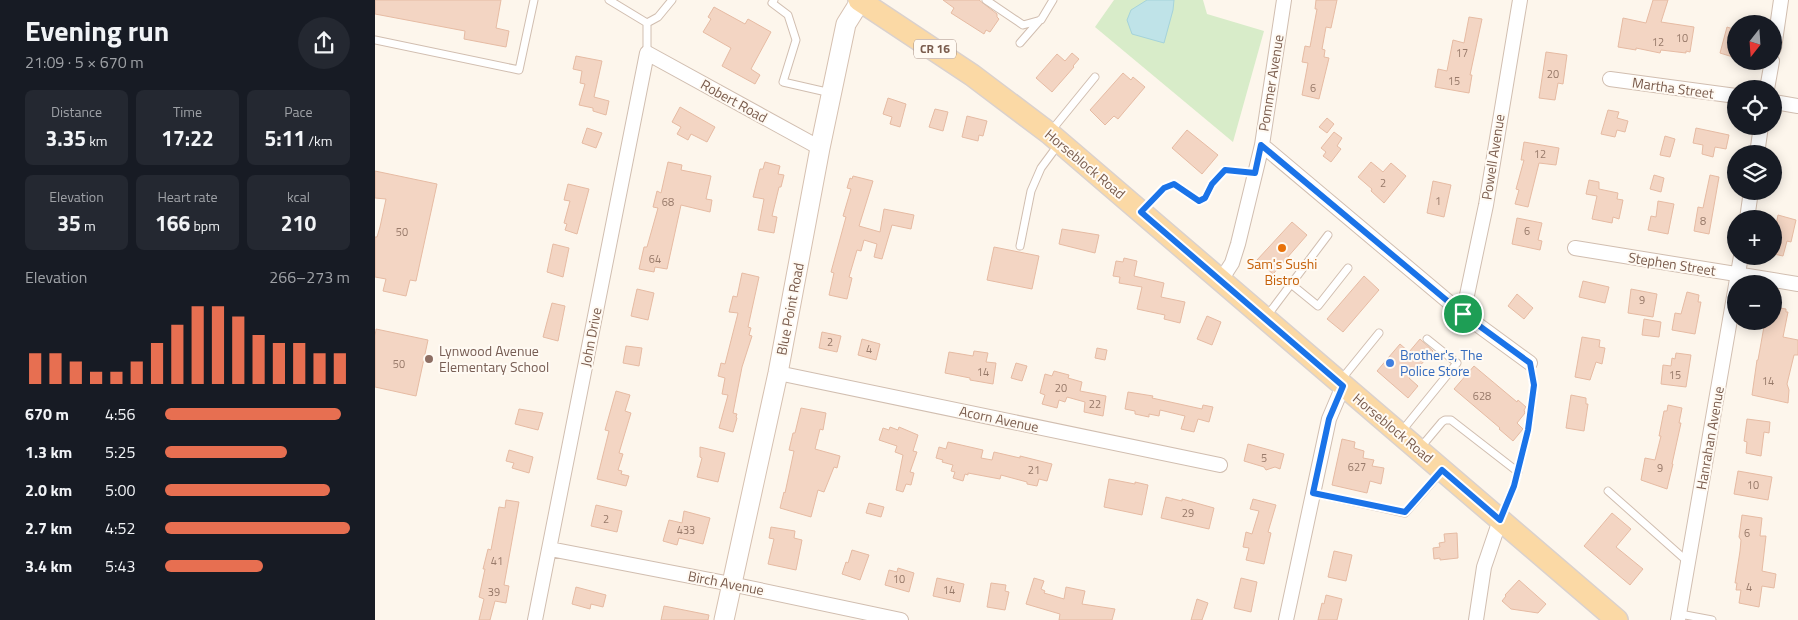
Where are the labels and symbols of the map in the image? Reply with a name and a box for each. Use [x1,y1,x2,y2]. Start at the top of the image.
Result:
north arrow [1727,15,1783,70]
house number: 10 [1676,30,1688,46]
street label: Pommer Avenue [1252,33,1289,133]
house number: 12 [1652,34,1664,50]
road number: CR 16 [914,40,956,59]
house number: 17 [1456,45,1468,61]
house number: 20 [1547,66,1559,82]
street label: Martha Street [1631,71,1715,104]
house number: 15 [1448,73,1460,89]
street label: Robert Road [697,74,771,128]
house number: 6 [1310,80,1316,96]
street label: Powell Avenue [1475,113,1510,201]
street label: Horseblock Road [1041,124,1130,204]
house number: 12 [1534,146,1546,162]
house number: 2 [1380,175,1386,191]
house number: 1 [1435,193,1441,209]
house number: 68 [662,194,674,210]
house number: 8 [1700,213,1706,229]
house number: 6 [1524,223,1530,239]
house number: 50 [396,224,408,240]
marker: Sam's Sushi Bistro [1276,242,1288,254]
street label: Stephen Street [1627,246,1717,281]
house number: 64 [649,251,661,267]
place label: Sam's Sushi Bistro [1247,253,1317,290]
street label: Blue Point Road [770,261,809,357]
house number: 9 [1639,292,1645,308]
pin [1442,293,1484,335]
street label: John Drive [574,305,607,368]
house number: 2 [827,334,833,350]
place label: Lynwood Avenue Elementary School [439,340,549,377]
house number: 4 [866,341,872,357]
place label: Brother's, The Police Store [1400,344,1483,381]
marker: Lynwood Avenue Elementary School [423,353,435,365]
house number: 50 [393,356,405,372]
marker: Brother's, The Police Store [1384,357,1396,369]
house number: 14 [977,364,989,380]
house number: 15 [1669,367,1681,383]
house number: 14 [1762,373,1774,389]
house number: 20 [1055,380,1067,396]
street label: Hanrahan Avenue [1690,385,1729,491]
street label: Horseblock Road [1349,388,1438,468]
house number: 628 [1473,388,1491,404]
house number: 22 [1089,396,1101,412]
street label: Acorn Avenue [957,400,1041,437]
house number: 5 [1261,450,1267,466]
house number: 627 [1348,459,1366,475]
house number: 9 [1657,460,1663,476]
house number: 21 [1028,462,1040,478]
house number: 10 [1747,477,1759,493]
house number: 29 [1182,505,1194,521]
house number: 2 [603,511,609,527]
house number: 433 [677,522,695,538]
house number: 6 [1744,525,1750,541]
house number: 41 [491,553,503,569]
street label: Birch Avenue [686,565,766,600]
house number: 10 [893,571,905,587]
house number: 4 [1746,579,1752,595]
house number: 14 [943,582,955,598]
house number: 39 [488,584,500,600]

